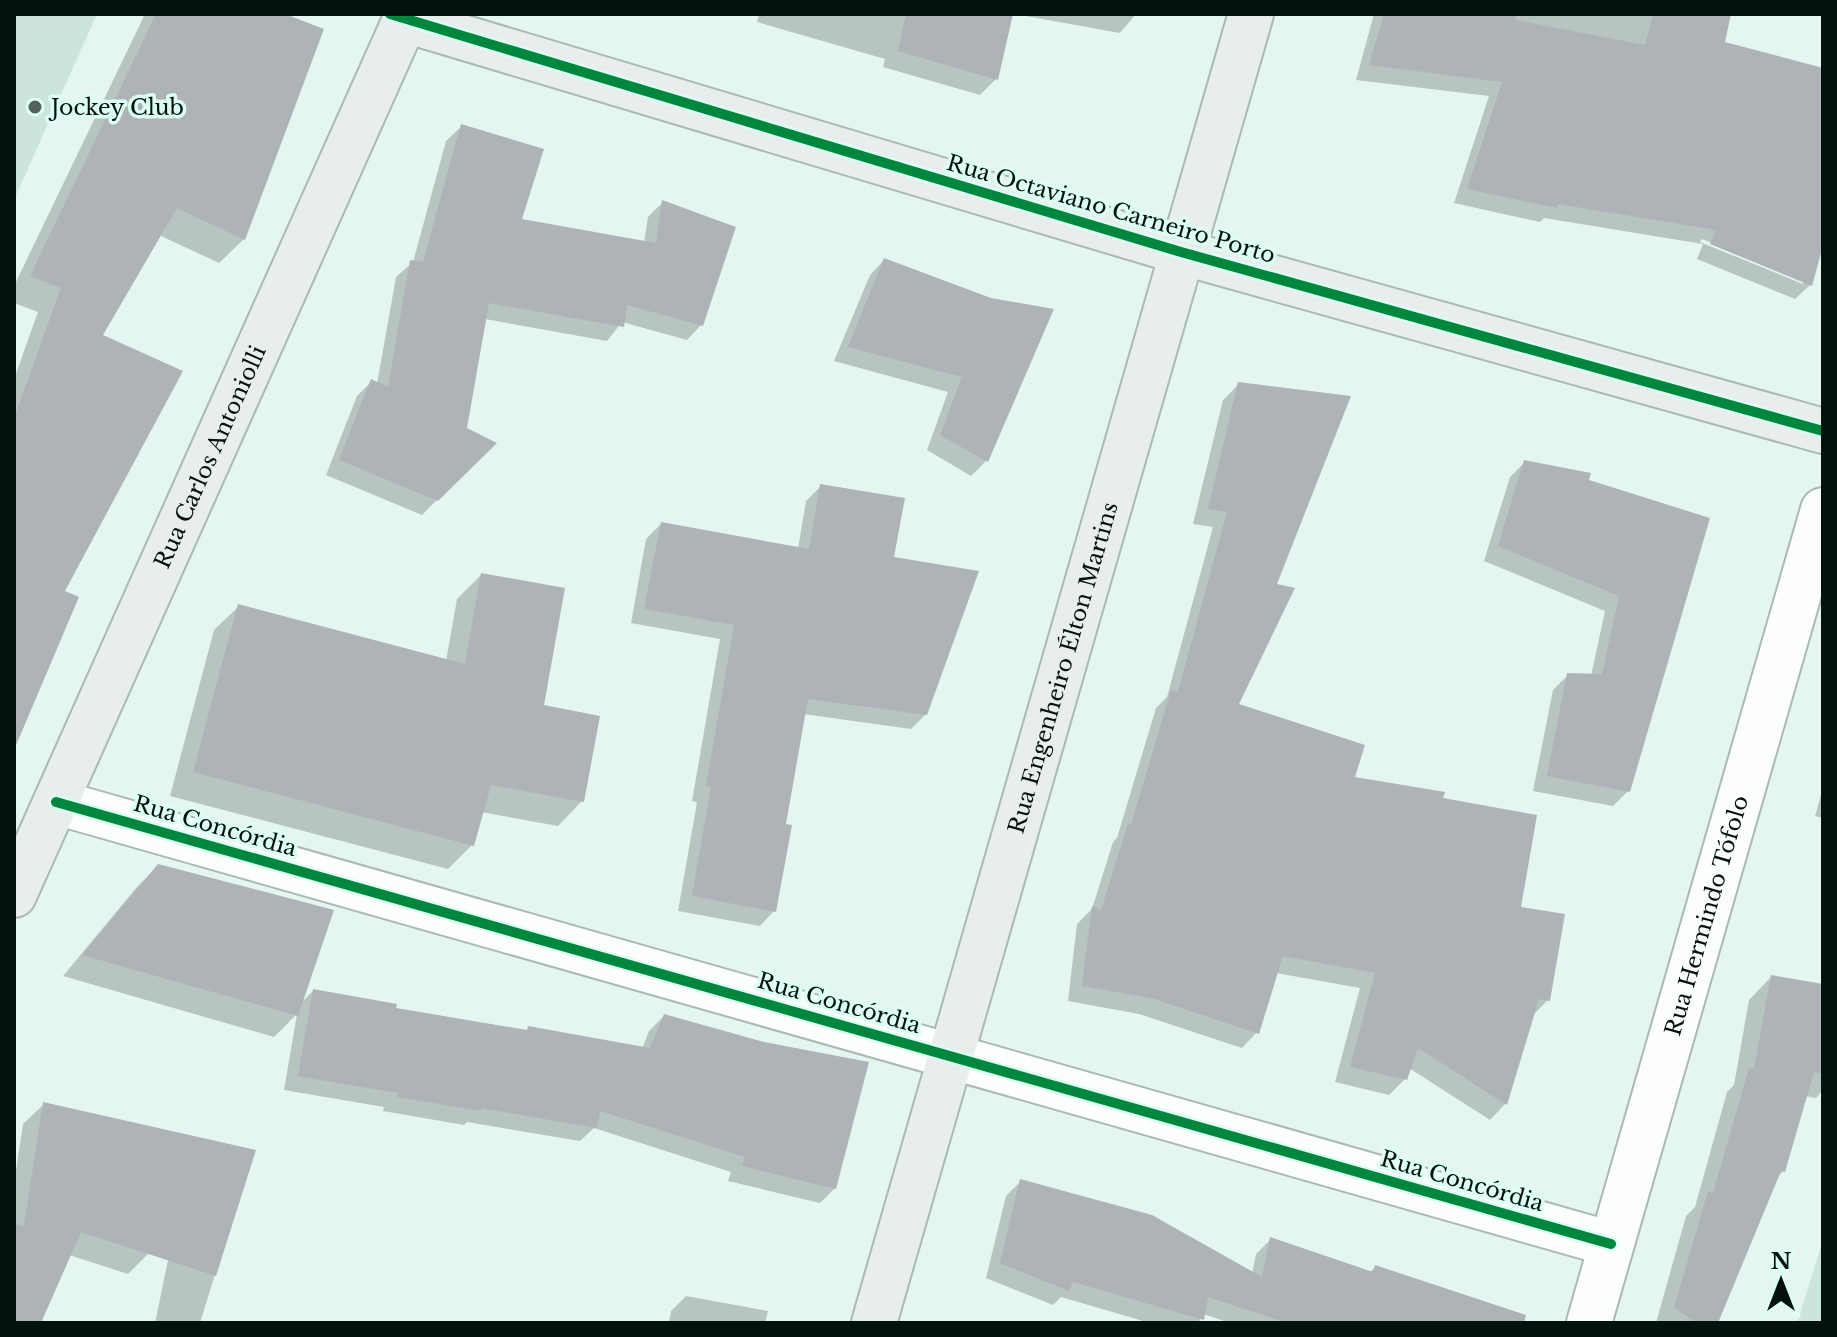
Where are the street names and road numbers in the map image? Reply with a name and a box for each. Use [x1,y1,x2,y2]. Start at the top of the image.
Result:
street label: Rua Octaviano Carneiro Porto [944,149,1278,269]
street label: Rua Carlos Antoniolli [148,341,272,573]
street label: Rua Engenheiro Élton Martins [1002,499,1123,837]
street label: Rua Concórdia [130,790,300,862]
street label: Rua Hermindo Tófolo [1659,792,1754,1039]
street label: Rua Concórdia [754,967,924,1039]
street label: Rua Concórdia [1377,1145,1547,1217]

